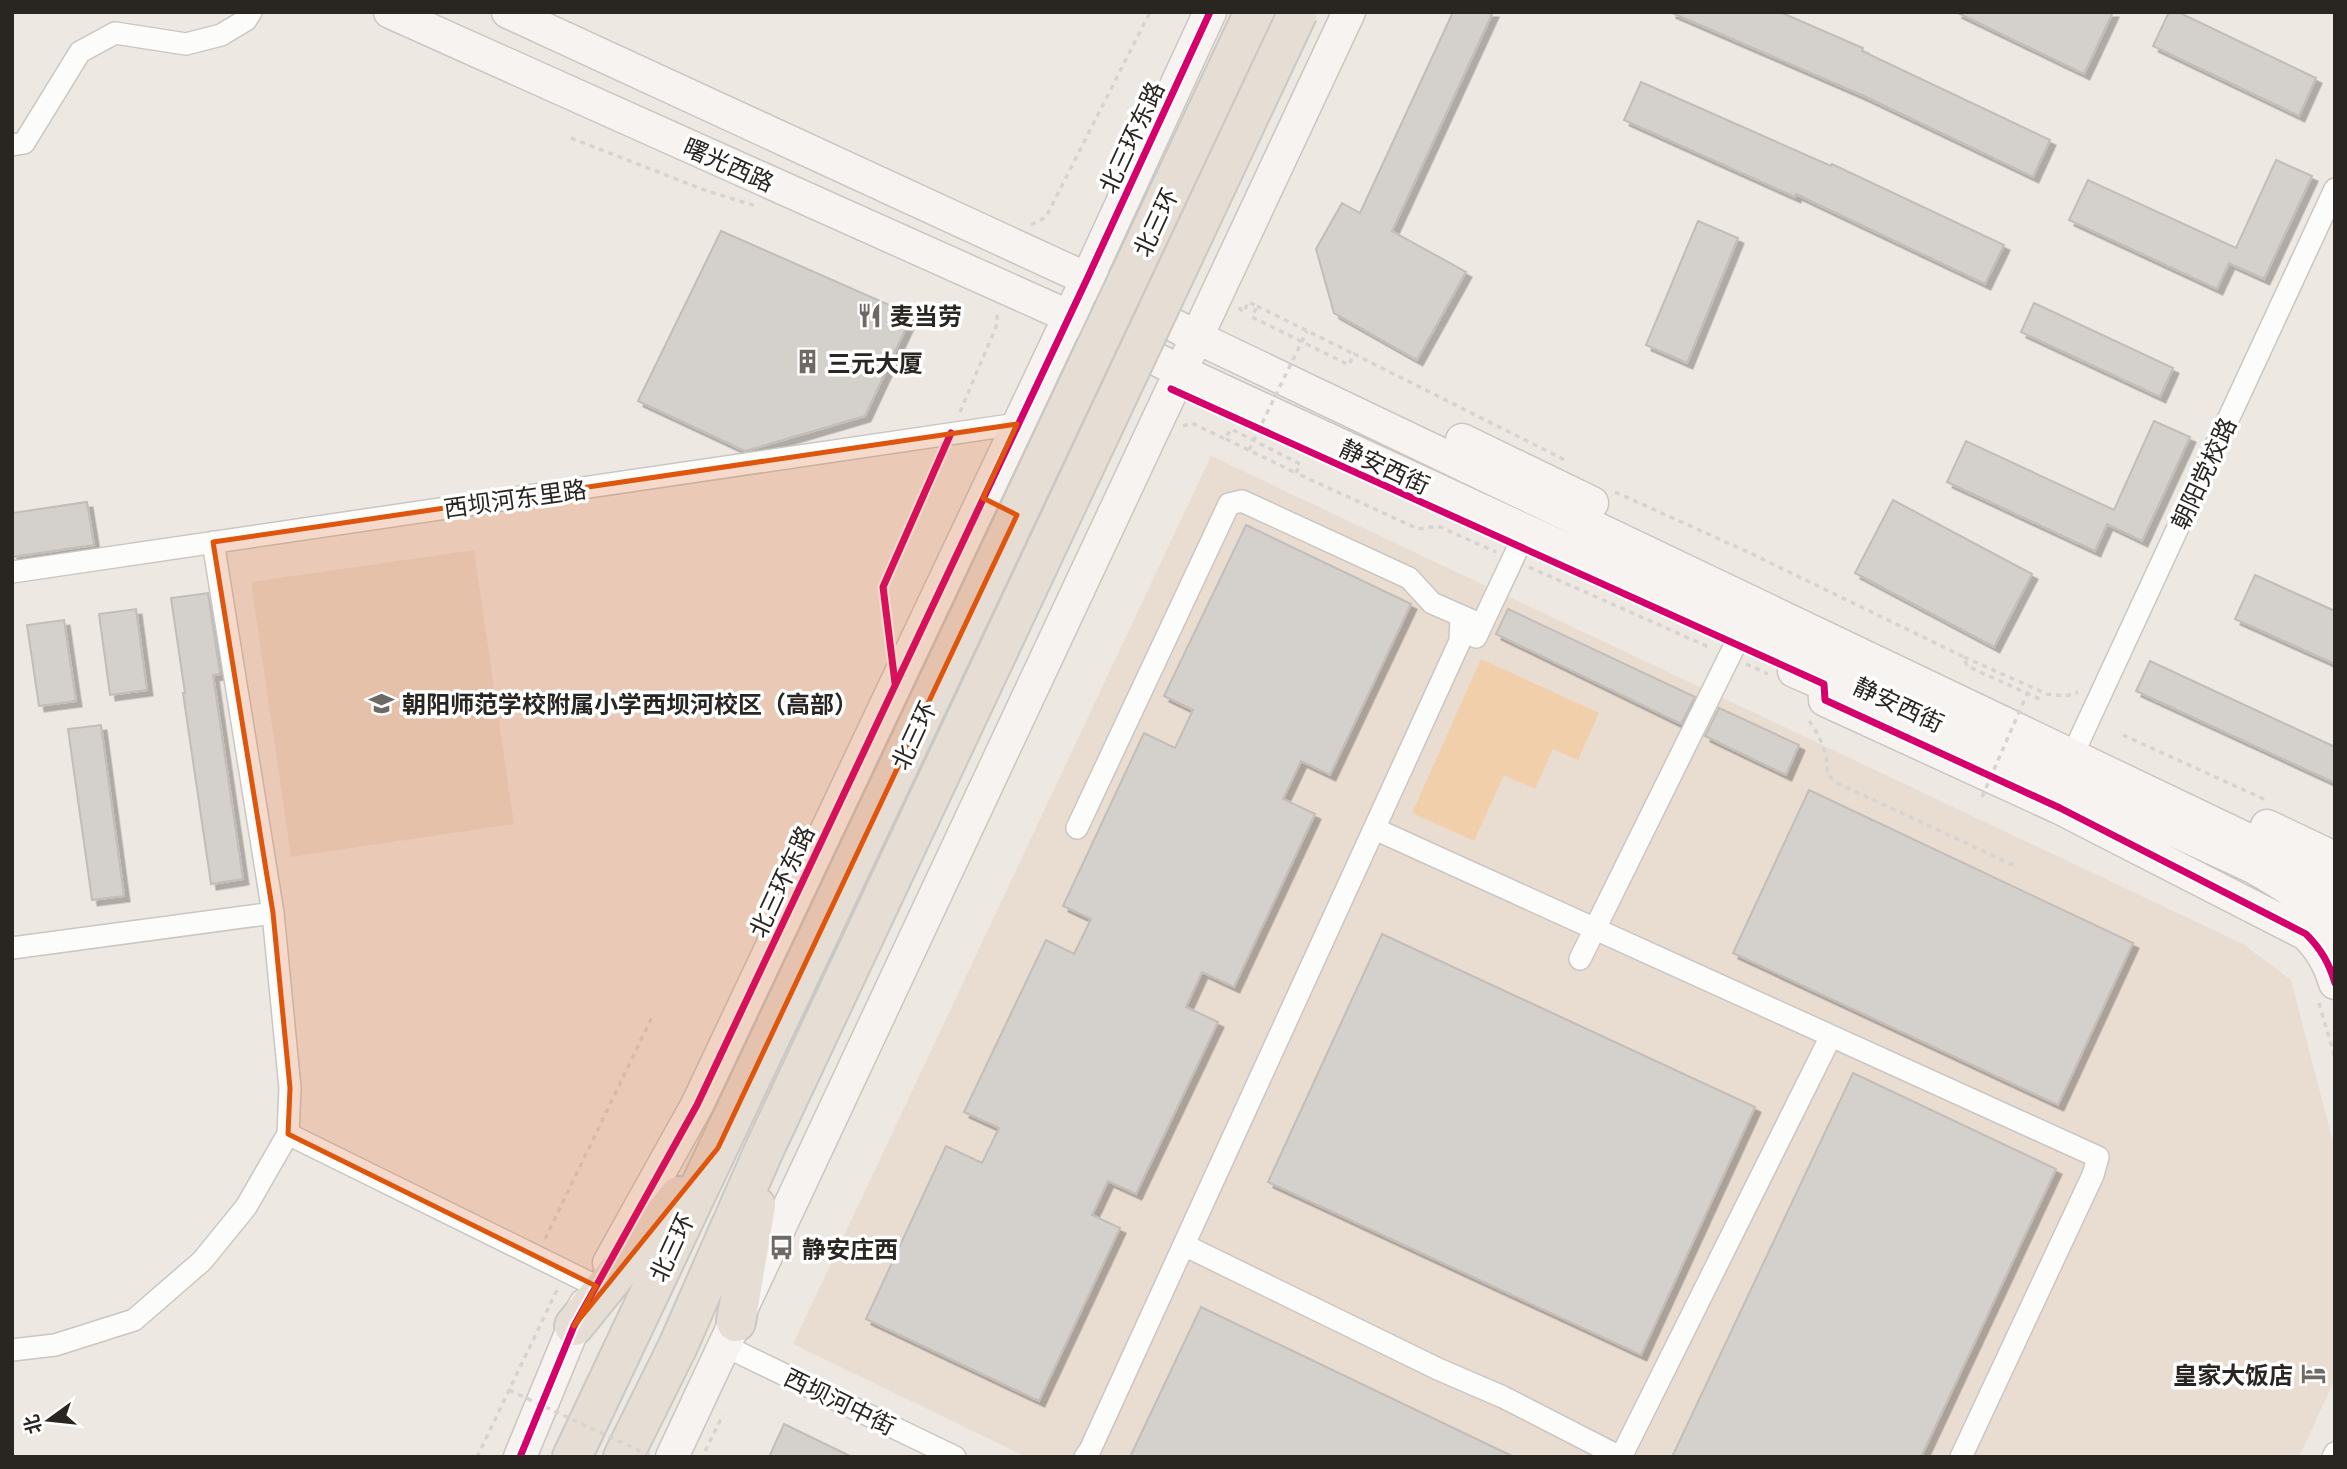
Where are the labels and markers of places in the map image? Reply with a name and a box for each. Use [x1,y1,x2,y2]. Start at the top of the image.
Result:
place label: 麦当劳 [890,299,962,332]
restaurant icon: 麦当劳 [856,301,884,329]
place label: 三元大厦 [827,346,923,379]
building icon: 三元大厦 [793,348,821,376]
place label: 朝阳师范学校附属小学西坝河校区（高部） [402,687,858,720]
school or university icon: 朝阳师范学校附属小学西坝河校区（高部） [368,689,396,717]
place label: 静安庄西 [802,1232,898,1265]
bus stop icon: 静安庄西 [768,1234,796,1262]
place label: 皇家大饭店 [2173,1358,2293,1391]
hotel icon: 皇家大饭店 [2299,1360,2327,1388]

